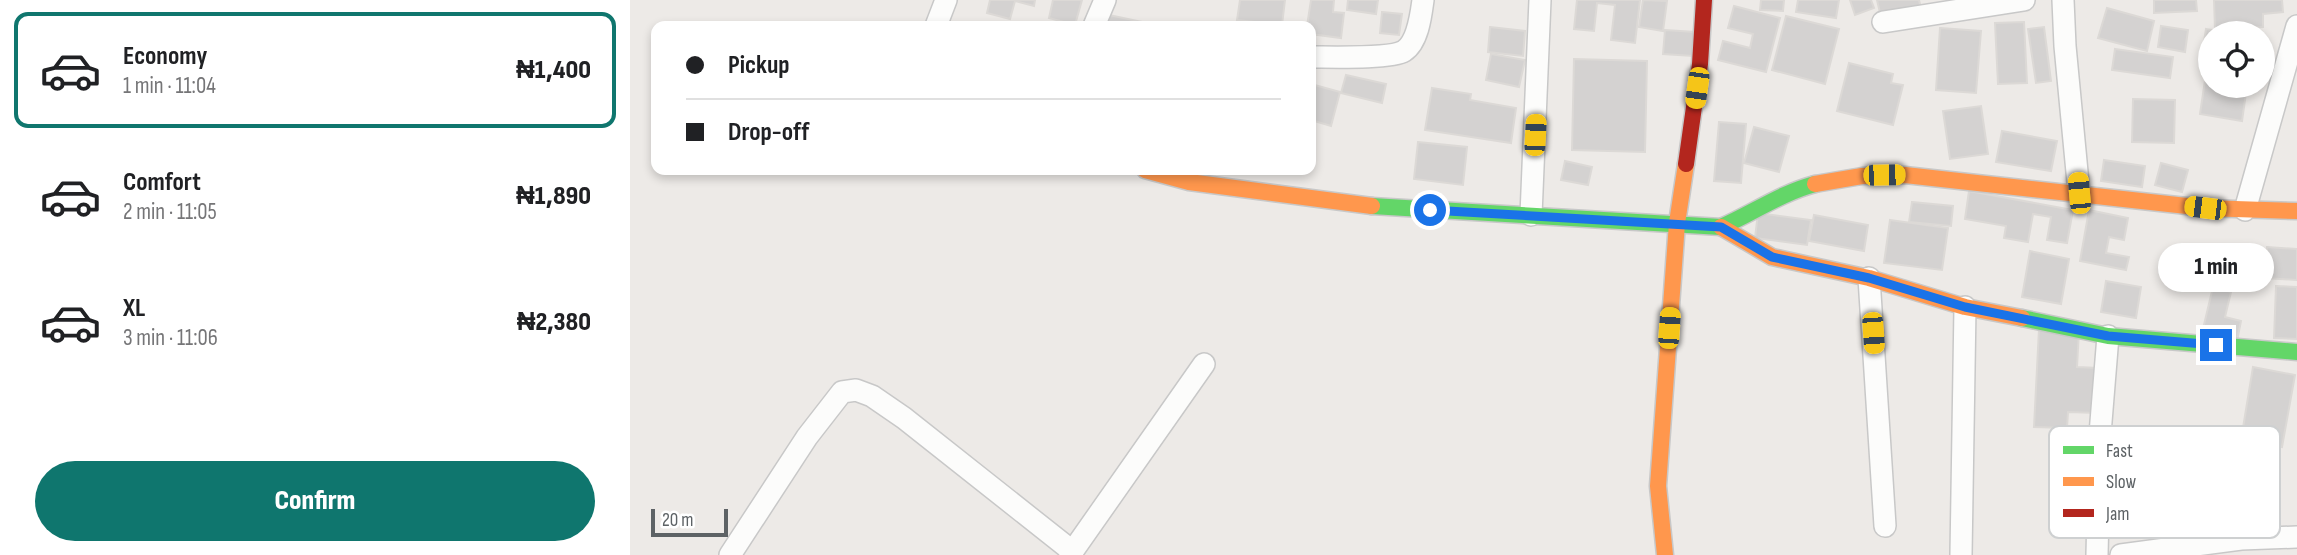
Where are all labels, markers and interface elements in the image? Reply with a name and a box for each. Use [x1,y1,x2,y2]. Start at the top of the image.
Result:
map controls [2198,21,2275,98]
button: locate [2198,21,2275,98]
icon: car [39,39,102,102]
text: Economy [123,41,207,72]
text: Pickup [728,50,790,81]
text: ₦1,400 [516,55,591,86]
car [1684,66,1711,110]
text: 1 min · 11:04 [123,72,216,100]
car [1524,113,1547,157]
text: Drop-off [728,117,809,148]
car [1863,164,1906,186]
icon: car [39,165,102,228]
text: Comfort [123,167,201,198]
car [2067,171,2092,215]
text: ₦1,890 [516,181,591,212]
route start [1414,194,1446,226]
car [2183,195,2228,221]
text: 2 min · 11:05 [123,198,217,226]
callout: 1 min [2158,244,2274,292]
text: 1 min [2194,253,2238,281]
icon: car [39,291,102,354]
text: XL [123,293,145,324]
car [1658,306,1681,350]
text: ₦2,380 [517,307,591,338]
car [1862,311,1885,355]
text: 3 min · 11:06 [123,324,218,352]
route end [2200,329,2232,361]
legend [2049,426,2280,538]
text: Fast [2106,440,2133,463]
button: Confirm [35,461,595,541]
text: Slow [2106,471,2136,494]
text: Jam [2105,503,2129,526]
scale bar [651,506,728,538]
text: 20 m [662,509,694,532]

